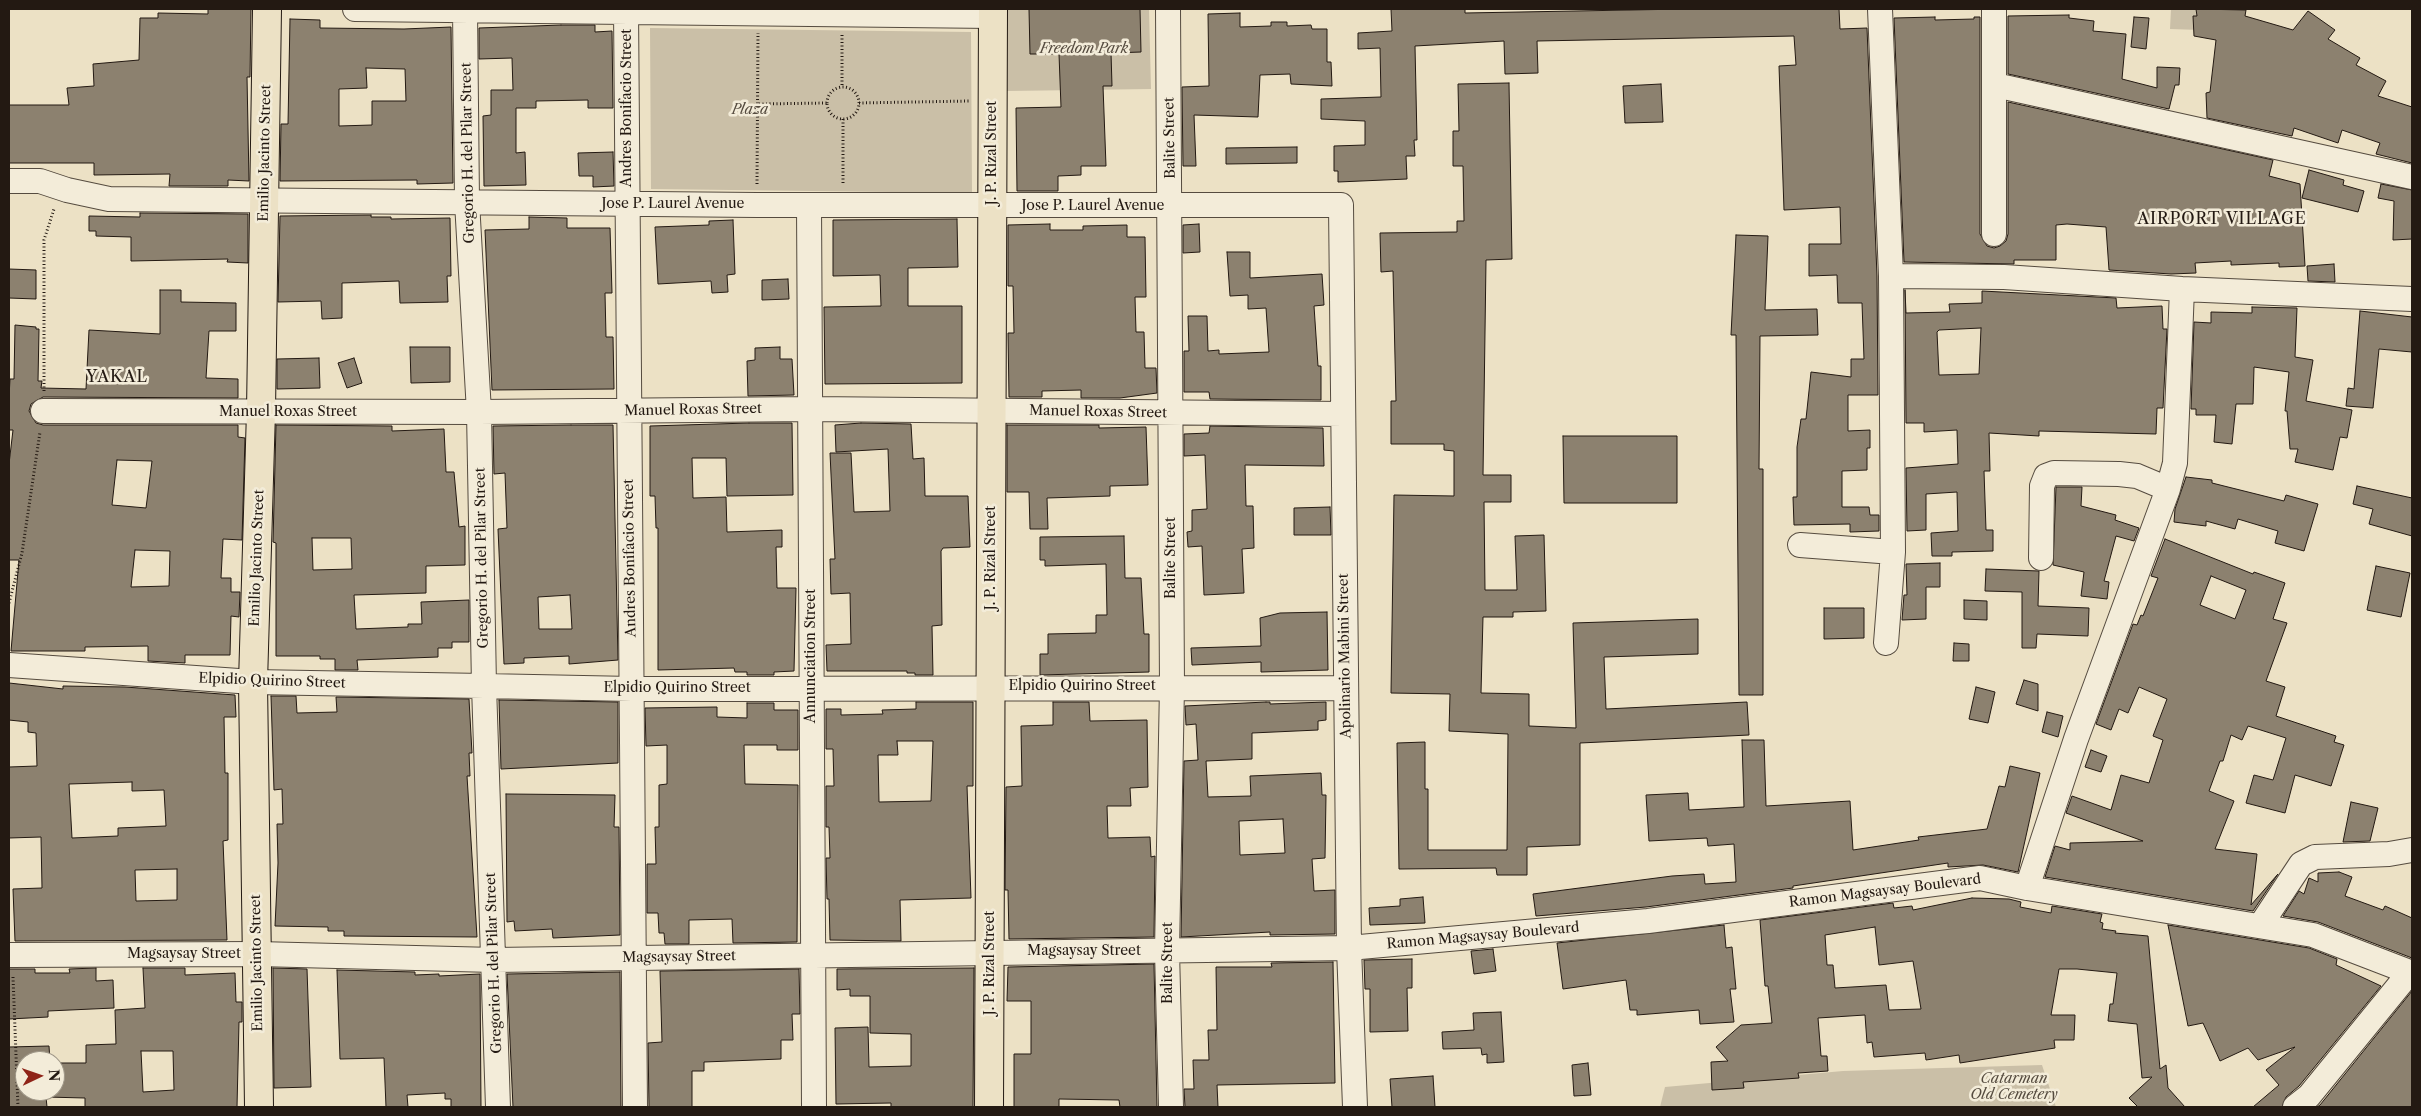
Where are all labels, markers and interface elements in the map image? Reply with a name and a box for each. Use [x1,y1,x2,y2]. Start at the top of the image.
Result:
street label: Andres Bonifacio Street [619,29,635,187]
park label: Freedom Park [1040,41,1128,57]
street label: Gregorio H. del Pilar Street [458,62,478,244]
street label: Emilio Jacinto Street [255,84,275,222]
street label: Balite Street [1161,97,1179,179]
street label: J. P. Rizal Street [984,101,1000,205]
park label: Plaza [732,102,768,118]
street label: Jose P. Laurel Avenue [602,196,744,212]
street label: Jose P. Laurel Avenue [1022,198,1164,214]
district label: AIRPORT VILLAGE [2135,209,2309,229]
district label: YAKAL [85,367,149,387]
street label: Manuel Roxas Street [624,400,762,420]
street label: Manuel Roxas Street [1029,402,1167,422]
street label: Manuel Roxas Street [219,404,357,420]
street label: Gregorio H. del Pilar Street [472,467,492,649]
street label: Andres Bonifacio Street [620,479,640,637]
street label: Emilio Jacinto Street [246,489,268,627]
street label: J. P. Rizal Street [983,506,999,610]
street label: Balite Street [1163,517,1179,599]
street label: Apolinario Mabini Street [1335,573,1355,739]
street label: Annunciation Street [803,589,819,723]
street label: Elpidio Quirino Street [198,670,346,692]
street label: Elpidio Quirino Street [1008,678,1156,694]
street label: Elpidio Quirino Street [603,680,751,696]
street label: Ramon Magsaysay Boulevard [1788,871,1982,911]
street label: Gregorio H. del Pilar Street [482,872,506,1054]
street label: Emilio Jacinto Street [247,894,267,1032]
street label: J. P. Rizal Street [982,911,998,1015]
street label: Ramon Magsaysay Boulevard [1386,919,1580,953]
street label: Balite Street [1160,922,1176,1004]
street label: Magsaysay Street [1027,943,1141,959]
street label: Magsaysay Street [127,946,241,962]
street label: Magsaysay Street [622,948,736,966]
north arrow [15,1051,65,1101]
text: N [45,1069,63,1082]
park label: Catarman Old Cemetery [1970,1071,2058,1104]

